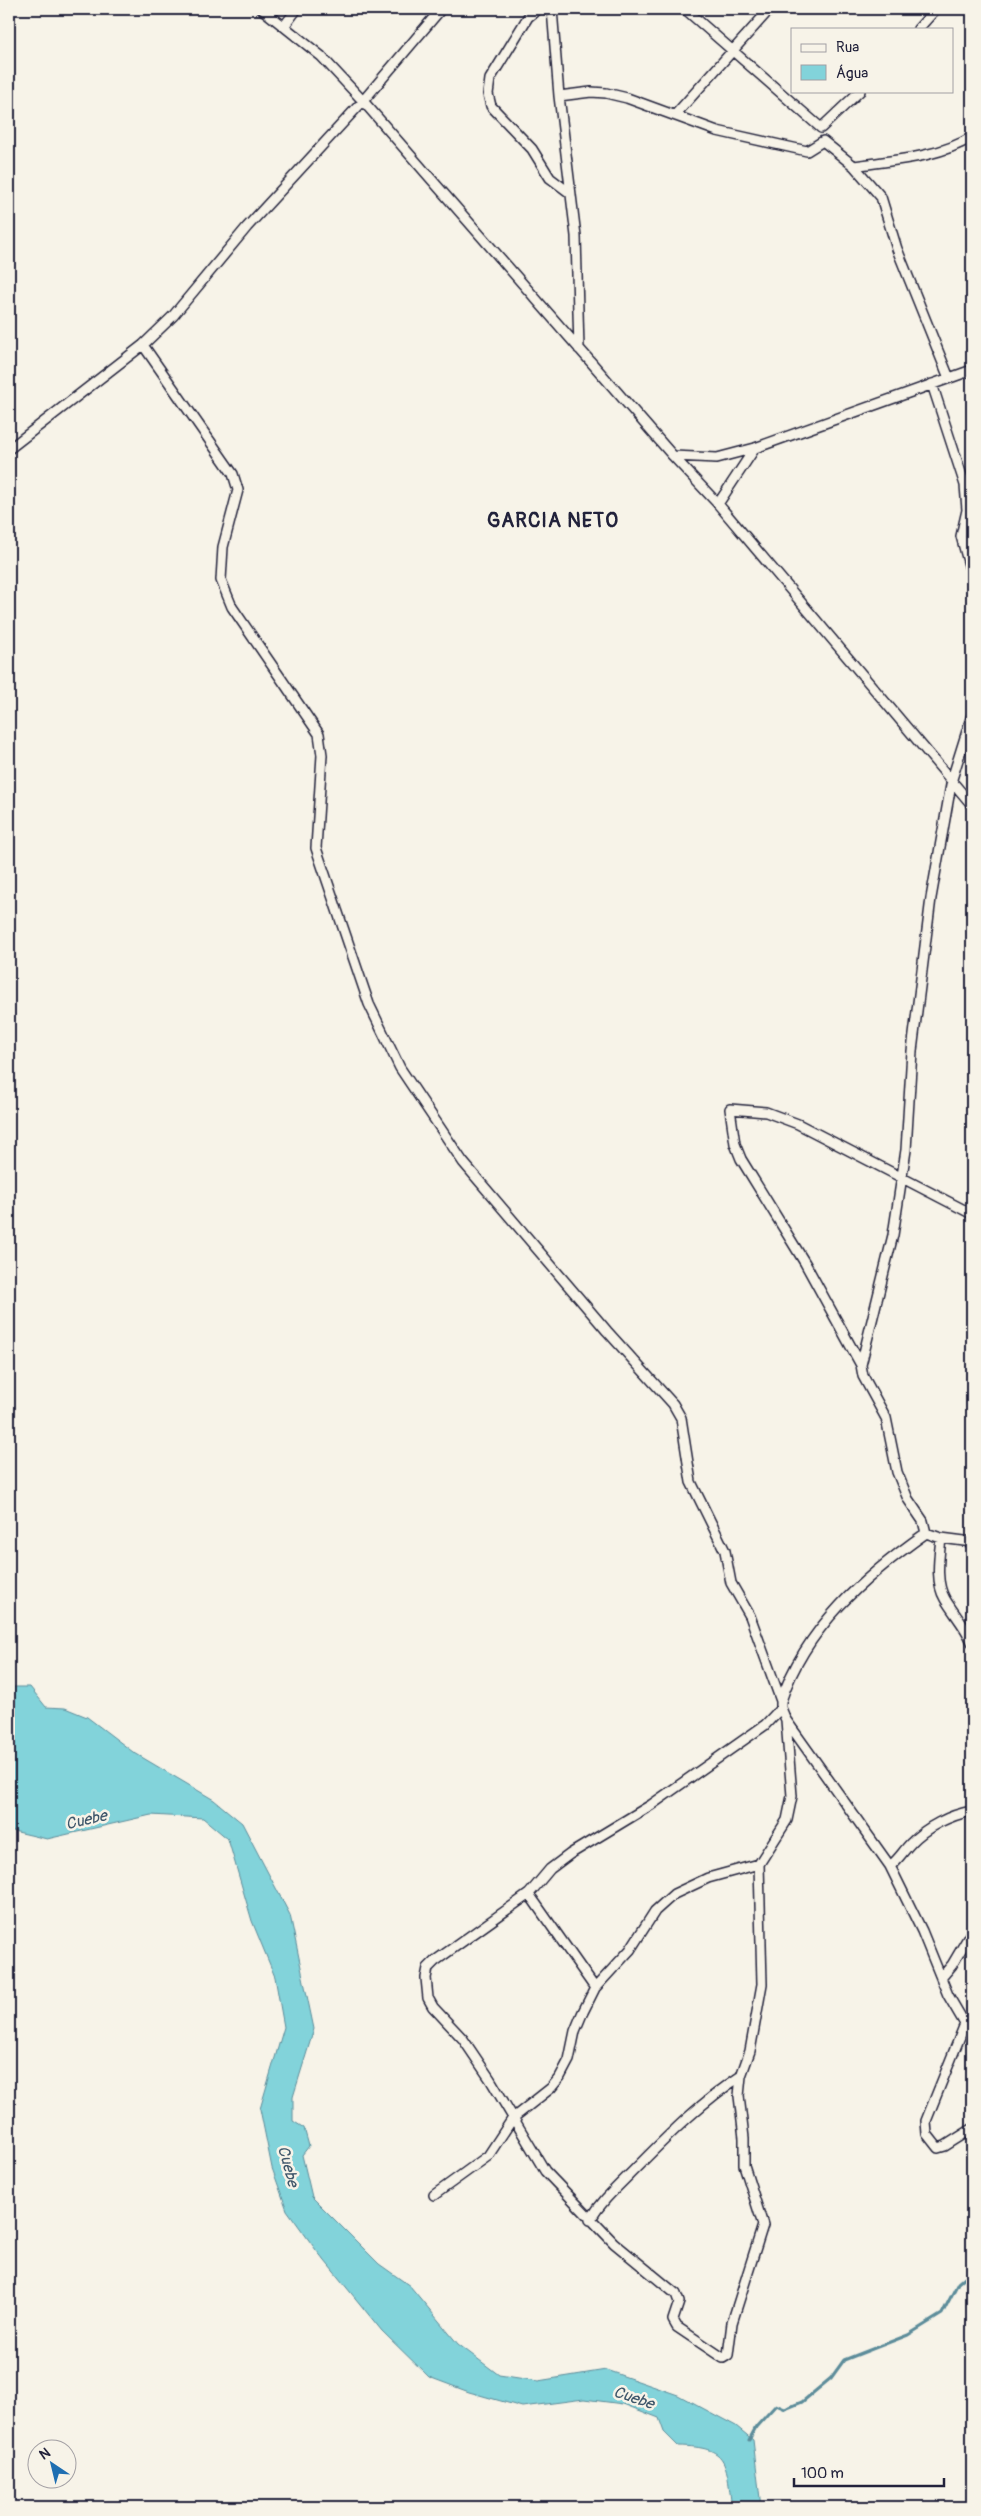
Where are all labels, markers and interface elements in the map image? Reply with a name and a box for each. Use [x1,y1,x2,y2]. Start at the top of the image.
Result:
legend [791,28,954,92]
text: Rua [836,38,859,57]
text: Água [836,64,868,83]
district label: GARCIA NETO [487,508,619,533]
water label: Cuebe [64,1805,111,1834]
water label: Cuebe [273,2144,304,2191]
water label: Cuebe [611,2382,659,2415]
north arrow [28,2438,78,2488]
text: N [36,2444,54,2463]
scale bar [794,2456,944,2488]
text: 100 m [801,2464,844,2483]

